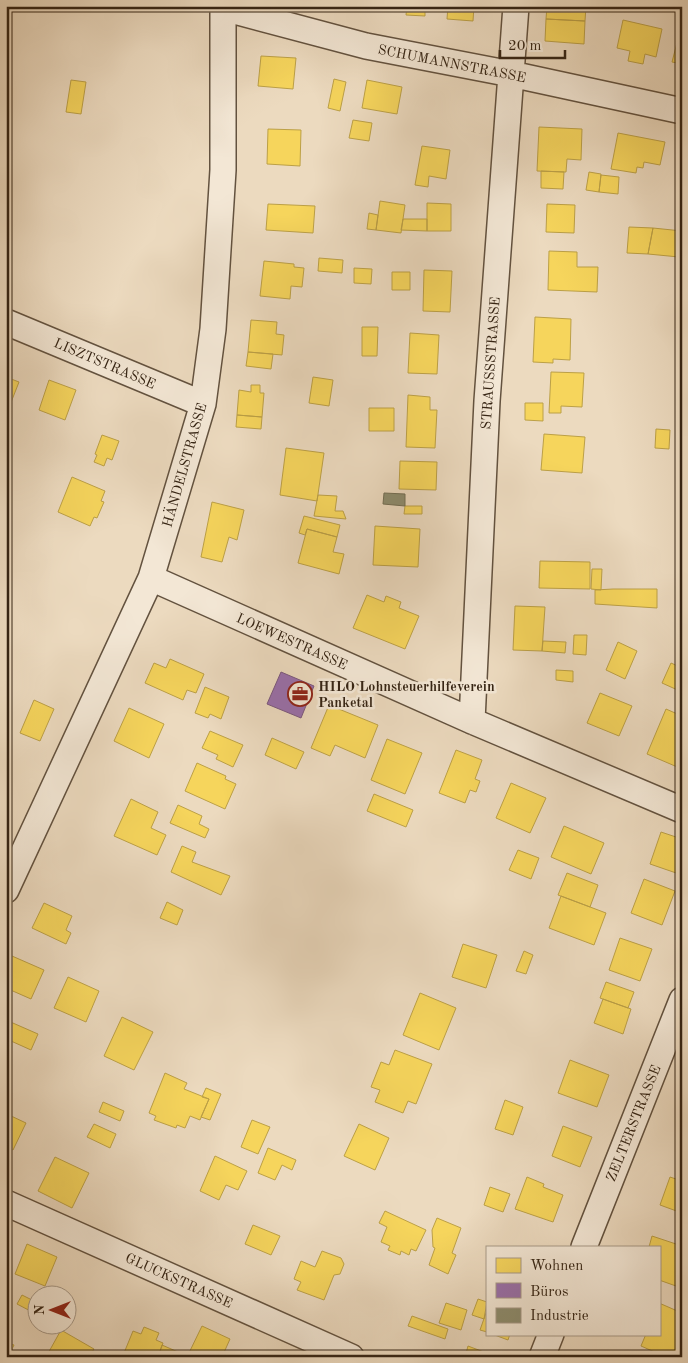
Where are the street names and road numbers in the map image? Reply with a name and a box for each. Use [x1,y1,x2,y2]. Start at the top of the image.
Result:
street label: SCHUMANNSTRASSE [377,43,527,85]
street label: STRAUSSSTRASSE [479,296,503,430]
street label: LISZTSTRASSE [52,336,158,392]
street label: HÄNDELSTRASSE [158,401,209,529]
street label: LOEWESTRASSE [234,611,349,673]
street label: ZELTERSTRASSE [604,1063,664,1184]
street label: GLUCKSTRASSE [123,1251,234,1311]

